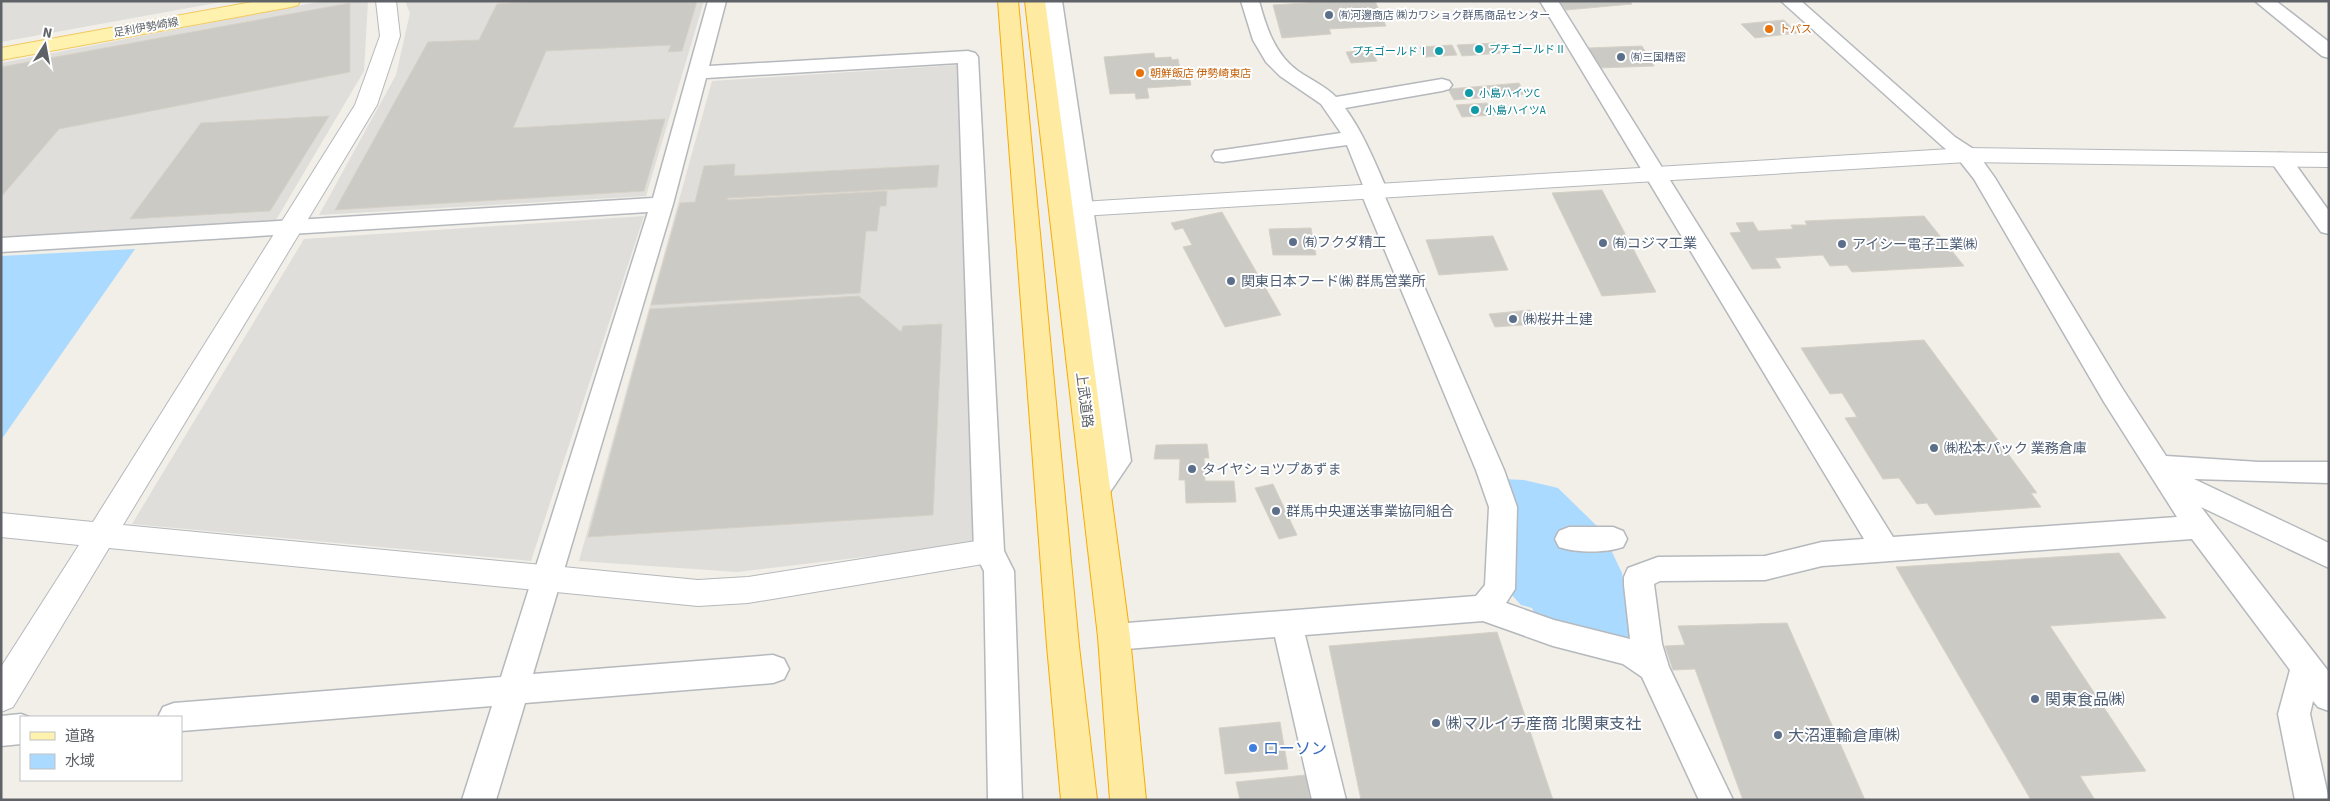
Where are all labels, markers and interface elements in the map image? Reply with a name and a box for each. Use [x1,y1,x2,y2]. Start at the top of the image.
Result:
place label: ㈲河邊商店 ㈱カワショク群馬商品センター [1339,8,1550,23]
marker: ㈲河邊商店 ㈱カワショク群馬商品センター [1323,9,1335,21]
street label: 足利伊勢崎線 [112,14,180,41]
north arrow [20,20,70,70]
place label: トパス [1779,22,1812,37]
text: N [41,23,54,44]
marker: トパス [1763,23,1775,35]
place label: プチゴールドⅡ [1489,42,1566,57]
marker: プチゴールドⅡ [1473,43,1485,55]
place label: プチゴールドⅠ [1352,44,1429,59]
marker: プチゴールドⅠ [1433,45,1445,57]
place label: ㈲三国精密 [1631,50,1686,65]
marker: ㈲三国精密 [1615,51,1627,63]
place label: 朝鮮飯店 伊勢崎東店 [1150,66,1251,81]
marker: 朝鮮飯店 伊勢崎東店 [1134,67,1146,79]
place label: 小島ハイツC [1479,86,1540,101]
marker: 小島ハイツC [1463,87,1475,99]
place label: 小島ハイツA [1485,103,1546,118]
marker: 小島ハイツA [1469,104,1481,116]
place label: ㈲フクダ精工 [1303,233,1386,253]
place label: ㈲コジマ工業 [1613,234,1697,254]
place label: アイシー電子工業㈱ [1852,235,1977,255]
marker: ㈲フクダ精工 [1287,236,1299,248]
marker: ㈲コジマ工業 [1597,237,1609,249]
marker: アイシー電子工業㈱ [1836,238,1848,250]
place label: 関東日本フード㈱ 群馬営業所 [1241,272,1426,292]
marker: 関東日本フード㈱ 群馬営業所 [1225,275,1237,287]
place label: ㈱桜井土建 [1523,310,1593,330]
marker: ㈱桜井土建 [1507,313,1519,325]
street label: 上武道路 [1071,371,1097,429]
place label: ㈱松本パック 業務倉庫 [1944,439,2087,459]
marker: ㈱松本パック 業務倉庫 [1928,442,1940,454]
place label: タイヤショツプあずま [1202,460,1342,480]
marker: タイヤショツプあずま [1186,463,1198,475]
place label: 群馬中央運送事業協同組合 [1286,502,1454,522]
marker: 群馬中央運送事業協同組合 [1270,505,1282,517]
place label: 関東食品㈱ [2045,689,2125,711]
marker: 関東食品㈱ [2029,693,2041,705]
place label: ㈱マルイチ産商 北関東支社 [1446,713,1641,735]
legend [20,716,182,781]
marker: ㈱マルイチ産商 北関東支社 [1430,717,1442,729]
place label: 大沼運輸倉庫㈱ [1788,725,1900,747]
text: 道路 [65,726,95,747]
marker: 大沼運輸倉庫㈱ [1772,729,1784,741]
place label: ローソン [1263,738,1327,760]
marker: ローソン [1247,742,1259,754]
text: 水域 [65,751,95,772]

